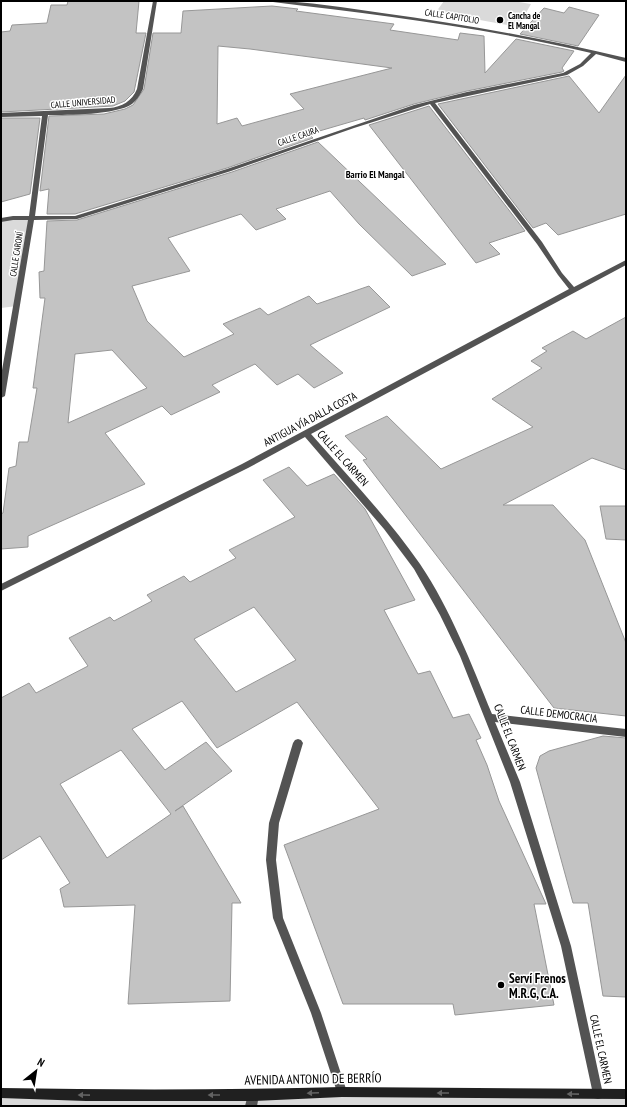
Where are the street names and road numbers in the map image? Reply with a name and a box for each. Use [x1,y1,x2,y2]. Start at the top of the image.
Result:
street label: CALLE CAPITOLIO [424,6,480,26]
street label: CALLE UNIVERSIDAD [50,94,116,110]
street label: CALLE CAURA [276,124,321,148]
street label: CALLE CARONÍ [7,230,25,277]
street label: ANTIGUA VÍA DALLA COSTA [261,388,360,450]
street label: CALLE EL CARMEN [314,427,372,489]
street label: CALLE EL CARMEN [491,702,529,772]
street label: CALLE DEMOCRACIA [520,702,599,726]
street label: CALLE EL CARMEN [587,1013,615,1085]
street label: AVENIDA ANTONIO DE BERRÍO [244,1069,382,1089]

